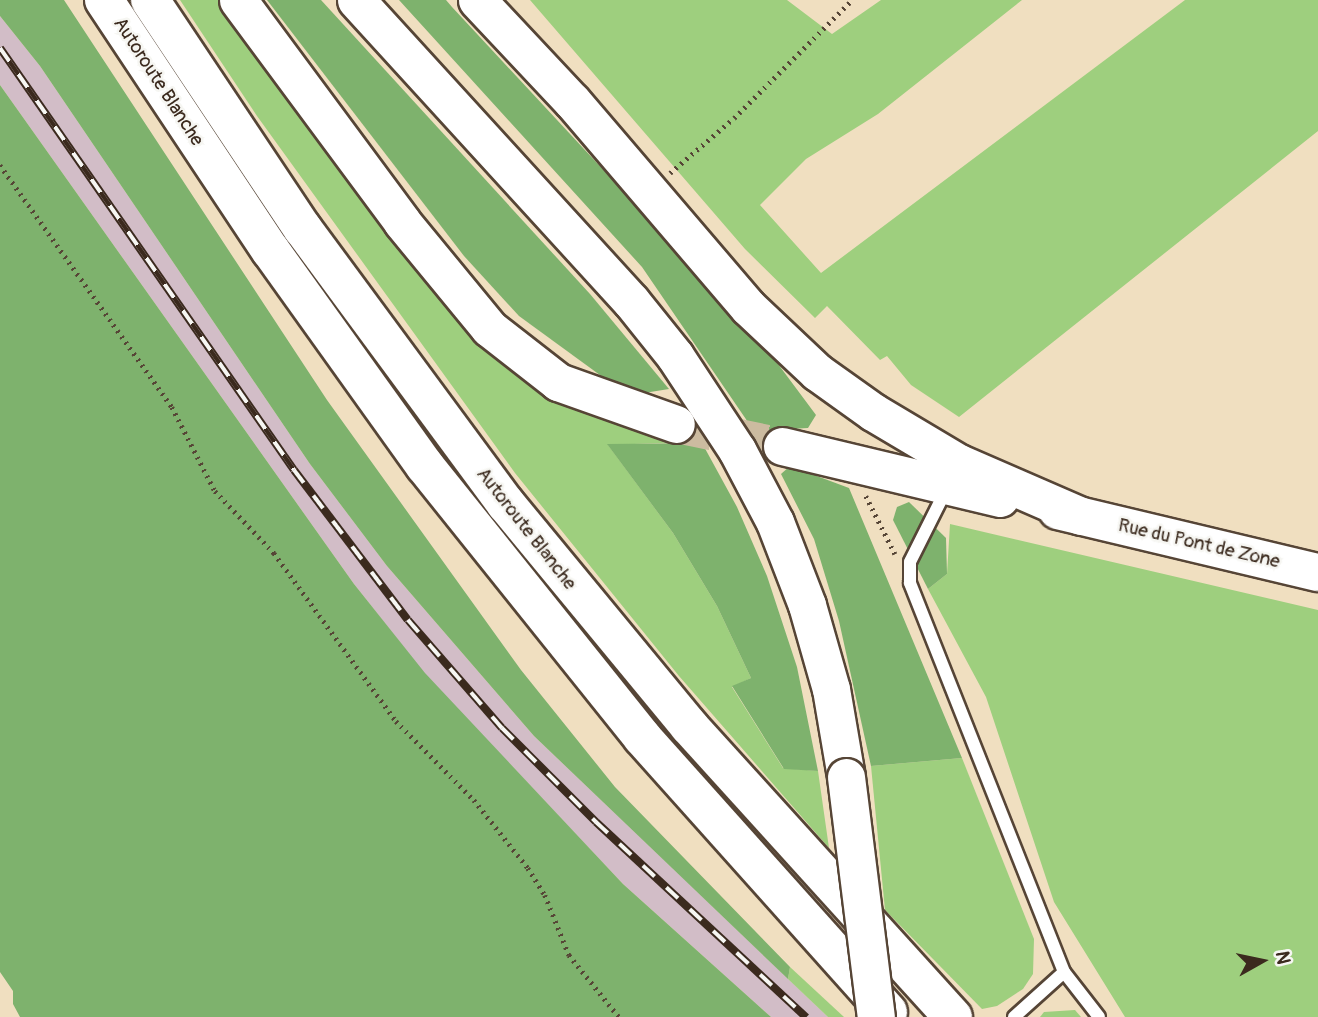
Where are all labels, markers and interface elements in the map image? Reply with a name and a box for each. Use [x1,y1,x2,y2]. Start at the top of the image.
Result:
street label: Autoroute Blanche [108,14,208,150]
street label: Autoroute Blanche [471,463,581,595]
street label: Rue du Pont de Zone [1116,514,1282,574]
north arrow [1227,926,1297,996]
text: N [1270,949,1296,966]

